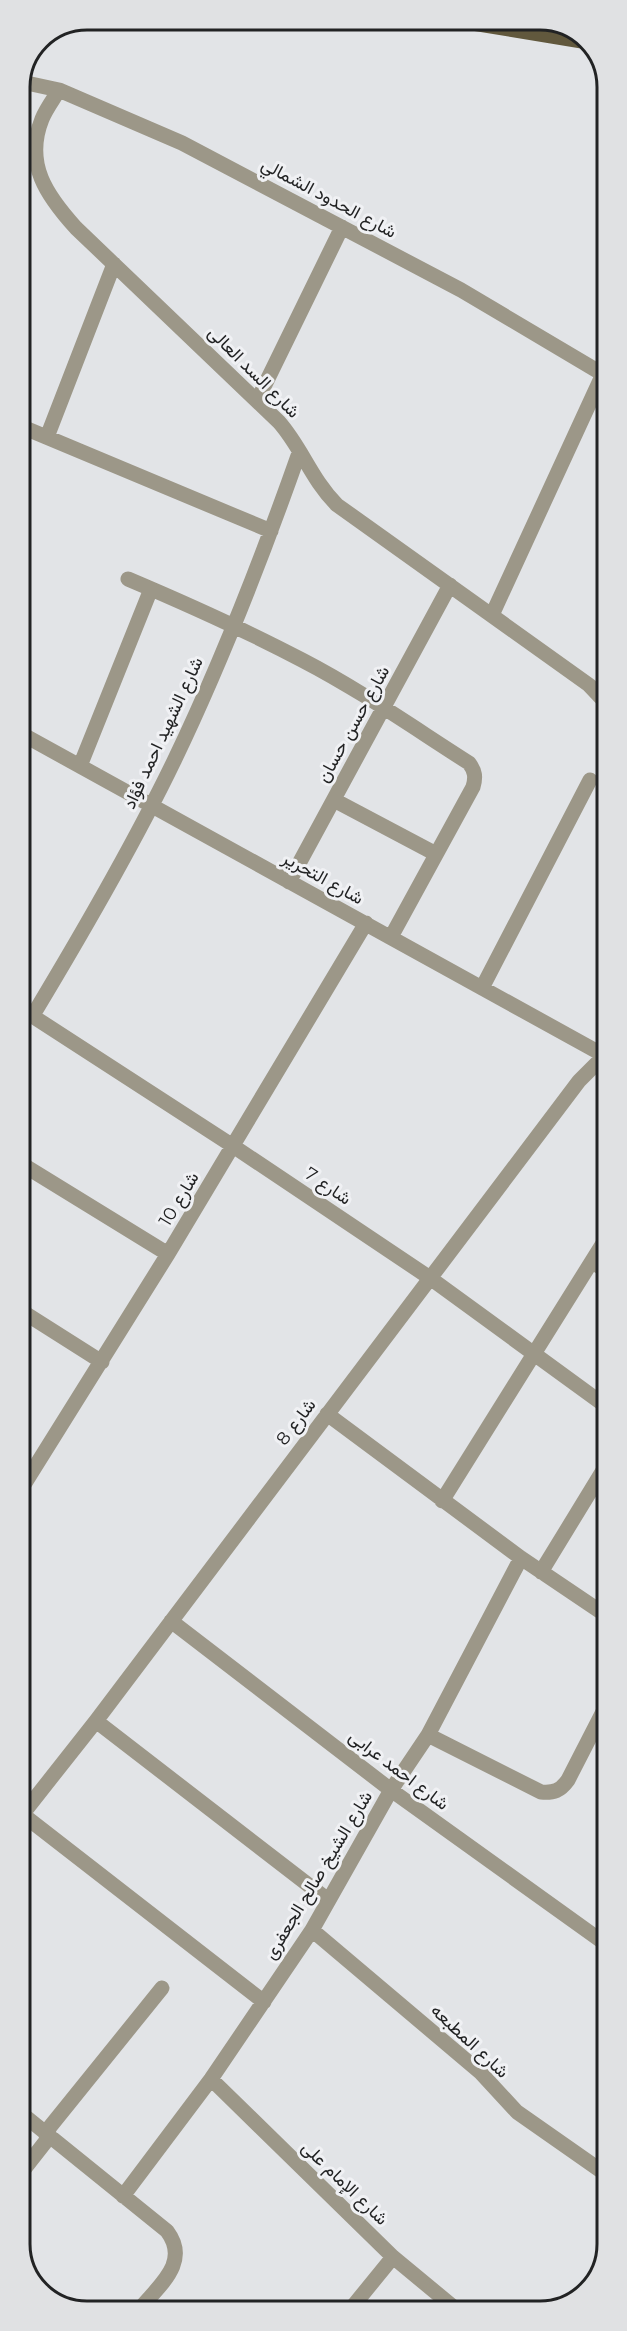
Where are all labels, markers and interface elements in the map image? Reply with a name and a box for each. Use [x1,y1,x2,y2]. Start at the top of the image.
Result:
street label: شارع الحدود الشمالي [256,153,400,246]
street label: شارع السد العالى [203,321,305,423]
street label: شارع الشهيد احمد فؤاد [118,654,209,813]
street label: شارع حسن حسان [312,662,395,787]
street label: شارع التحرير [277,846,367,910]
street label: شارع 7 [300,1162,356,1210]
street label: شارع 10 [154,1168,205,1231]
street label: شارع 8 [271,1394,321,1450]
street label: شارع احمد عرابى [344,1725,453,1816]
street label: شارع الشيخ صالح الجعفرى [259,1787,378,1964]
street label: شارع المطبعه [426,1999,514,2083]
street label: شارع الإمام على [296,2136,393,2230]

